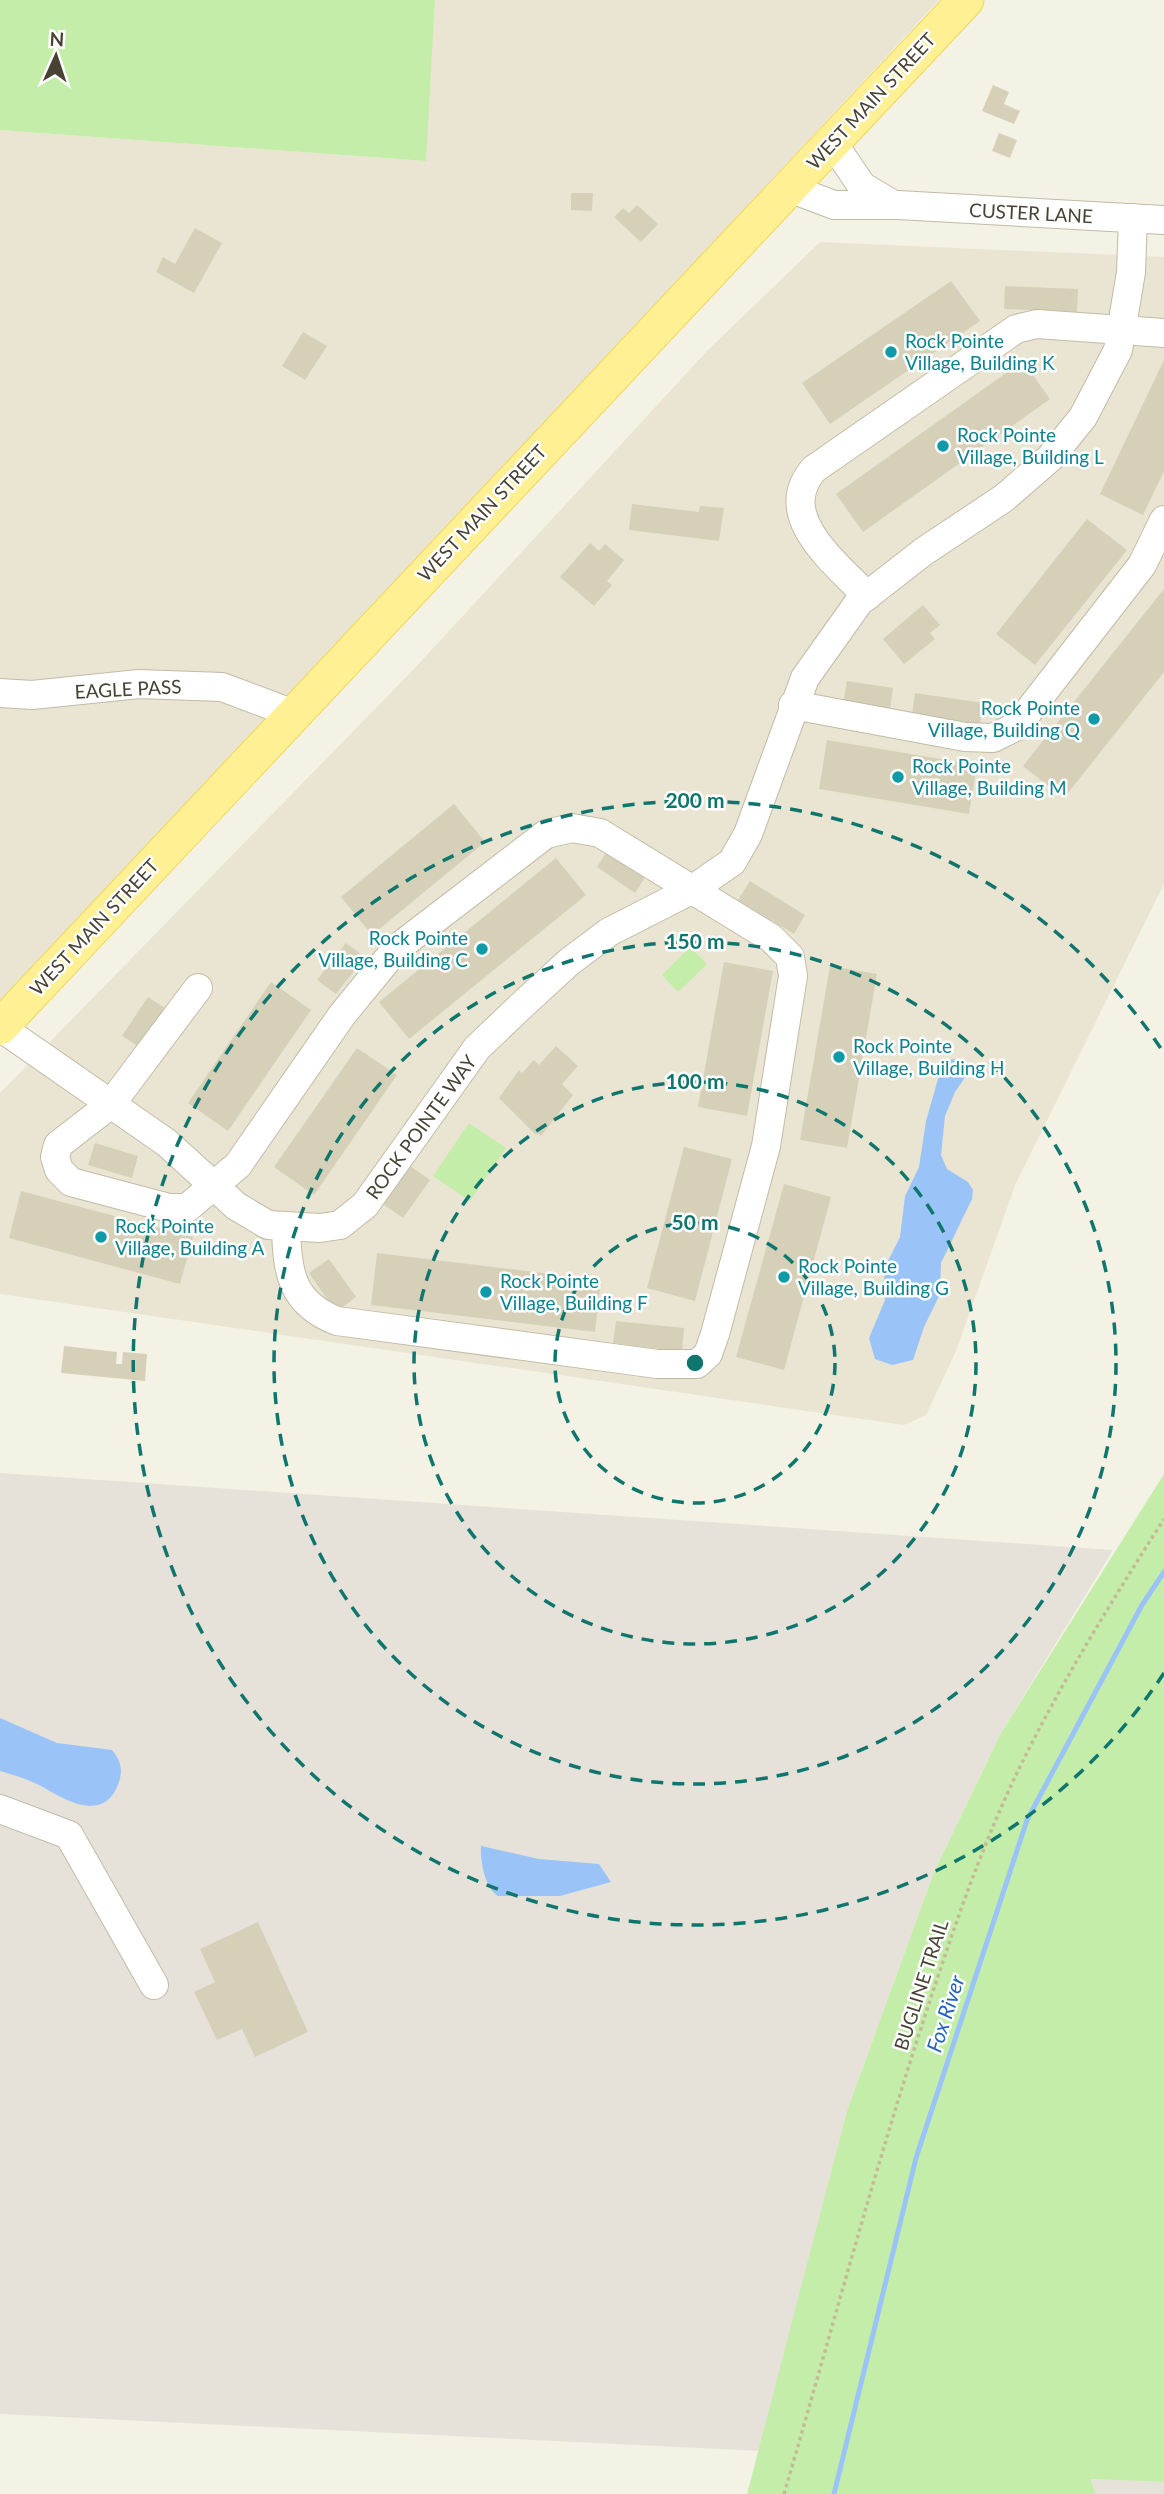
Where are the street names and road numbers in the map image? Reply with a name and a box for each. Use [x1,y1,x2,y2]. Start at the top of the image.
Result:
street label: WEST MAIN STREET [801,28,940,174]
street label: CUSTER LANE [968,198,1094,227]
street label: WEST MAIN STREET [412,440,551,586]
street label: EAGLE PASS [74,674,182,703]
street label: WEST MAIN STREET [24,854,163,1000]
street label: ROCK POINTE WAY [361,1050,481,1203]
street label: BUGLINE TRAIL [889,1916,953,2053]

